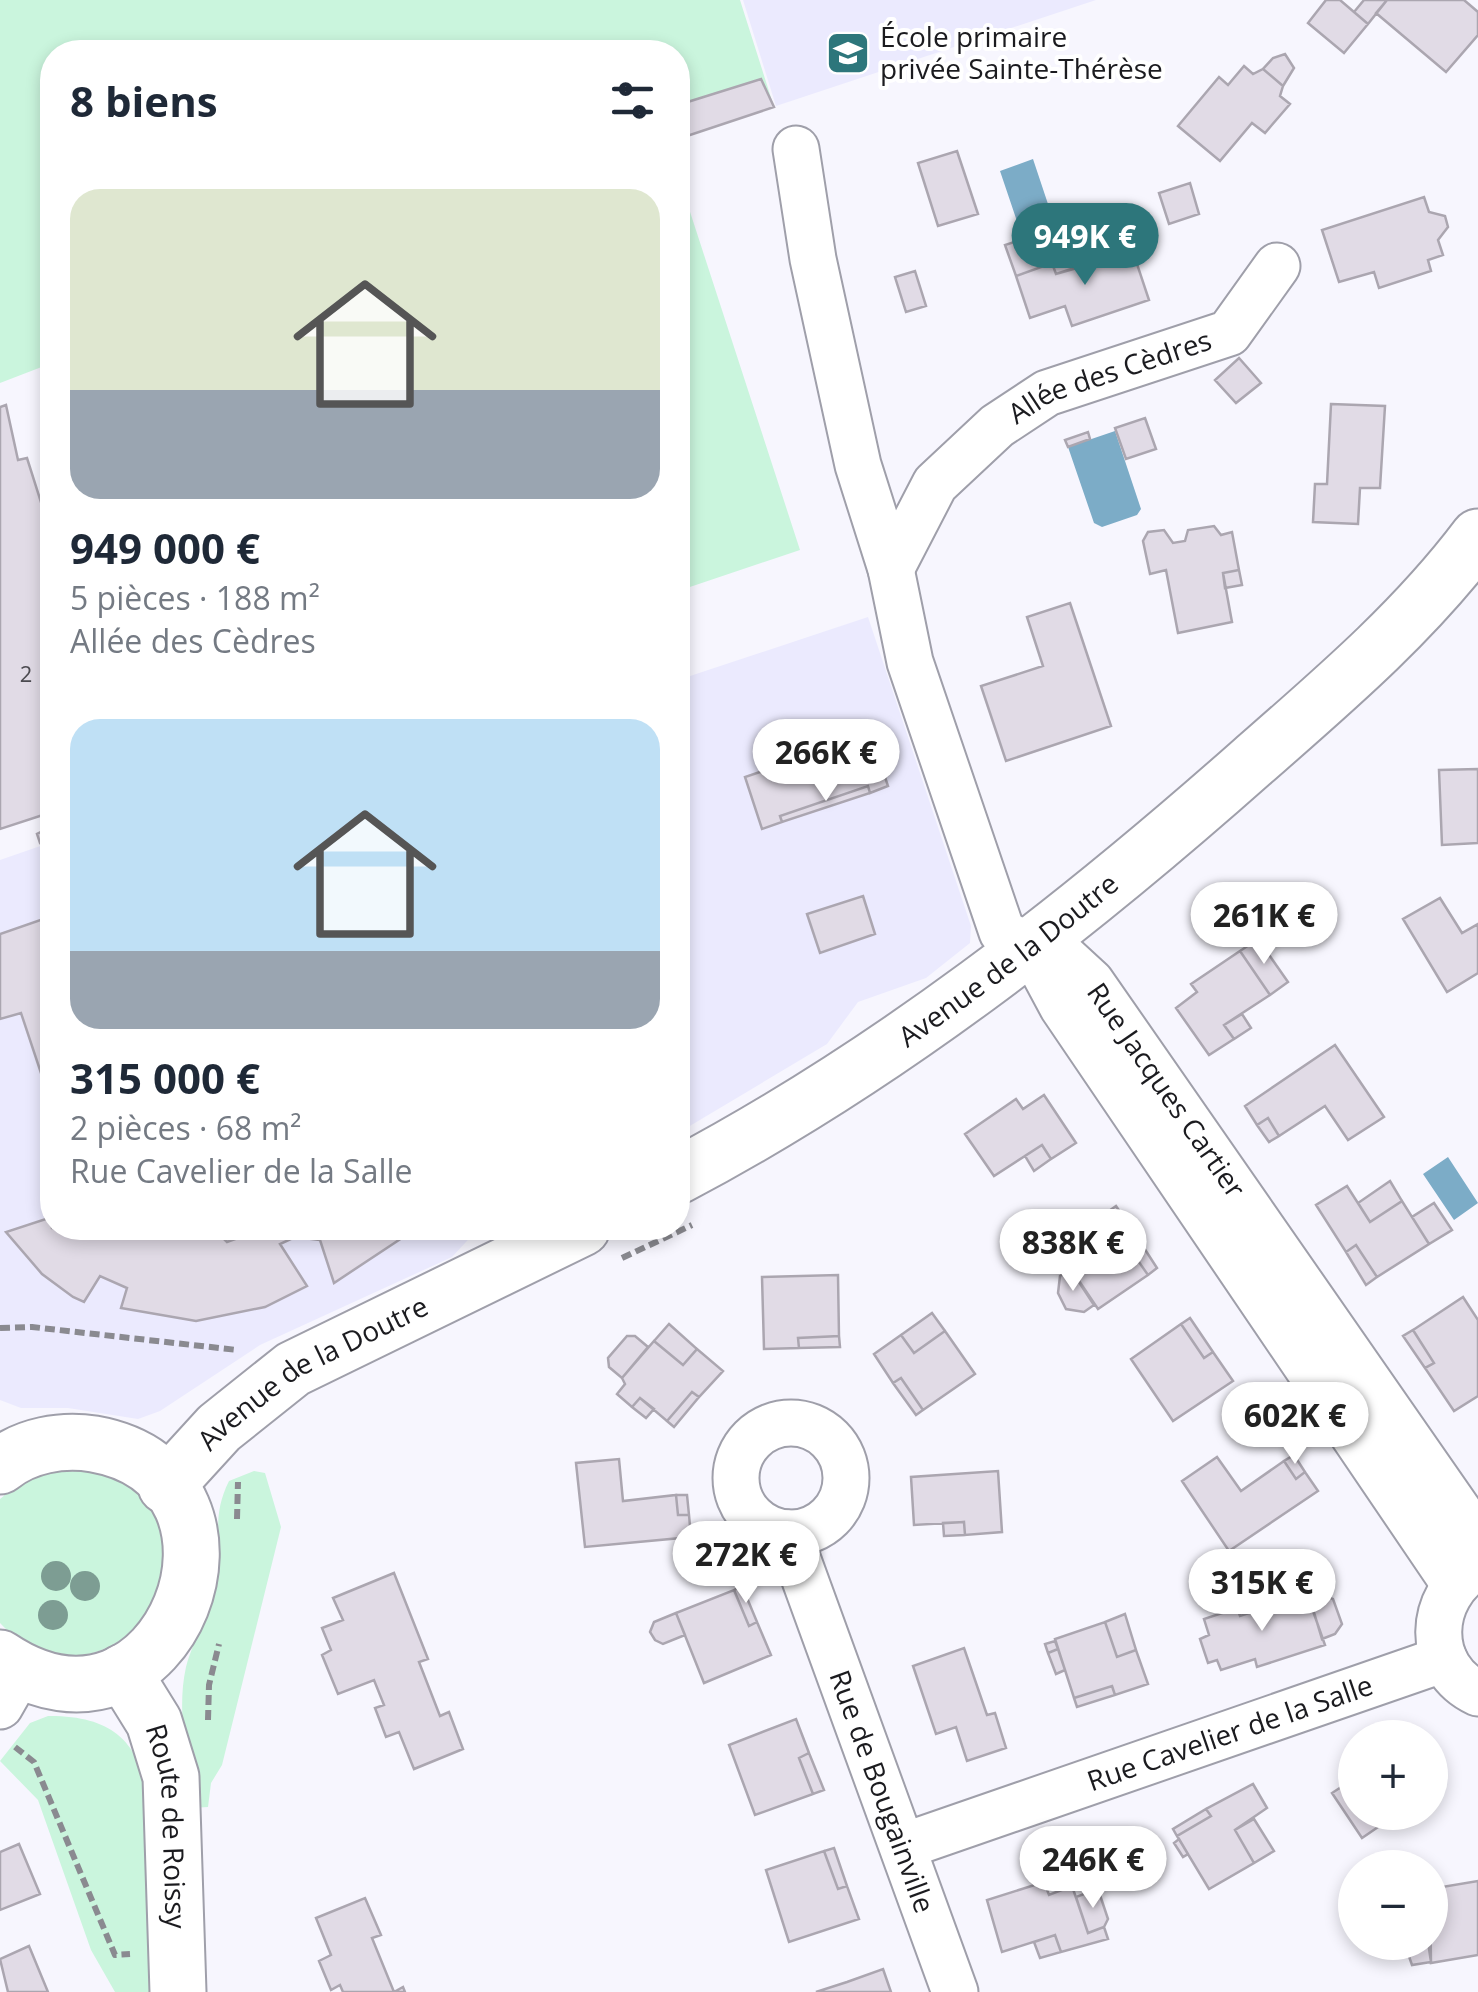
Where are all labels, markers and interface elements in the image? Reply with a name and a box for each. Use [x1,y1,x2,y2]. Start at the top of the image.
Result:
place label: École primaire privée Sainte-Thérèse [880,17,1163,87]
school or university icon: École primaire privée Sainte-Thérèse [825,30,871,76]
text: 8 biens [70,72,218,129]
icon: filters [605,73,660,128]
pin: 949K € [1004,203,1166,288]
text: 949K € [1034,214,1136,257]
icon: home [275,254,455,434]
street label: Allée des Cèdres [1000,320,1216,432]
text: 949 000 € [70,519,260,576]
text: 5 pièces · 188 m² [70,576,320,619]
text: Allée des Cèdres [70,619,316,662]
house number: 2 [20,658,32,688]
pin: 266K € [745,719,907,804]
text: 266K € [775,730,877,773]
icon: home [275,784,455,964]
street label: Avenue de la Doutre [890,864,1126,1055]
pin: 261K € [1183,882,1345,967]
text: 261K € [1213,893,1315,936]
street label: Rue Jacques Cartier [1079,975,1255,1205]
text: 315 000 € [70,1049,260,1106]
text: 2 pièces · 68 m² [70,1106,301,1149]
text: Rue Cavelier de la Salle [70,1149,413,1192]
pin: 838K € [992,1209,1154,1294]
text: 838K € [1022,1220,1124,1263]
street label: Avenue de la Doutre [188,1286,434,1458]
pin: 602K € [1214,1382,1376,1467]
text: 602K € [1244,1393,1346,1436]
pin: 272K € [665,1521,827,1606]
text: 272K € [695,1532,797,1575]
pin: 315K € [1181,1549,1343,1634]
text: 315K € [1211,1560,1313,1603]
street label: Rue de Bougainville [821,1664,945,1918]
street label: Rue Cavelier de la Salle [1082,1665,1378,1799]
street label: Route de Roissy [138,1719,196,1930]
map controls [1338,1720,1448,1960]
button: + [1338,1720,1448,1830]
pin: 246K € [1012,1826,1174,1911]
text: 246K € [1042,1837,1144,1880]
button: − [1338,1850,1448,1960]

